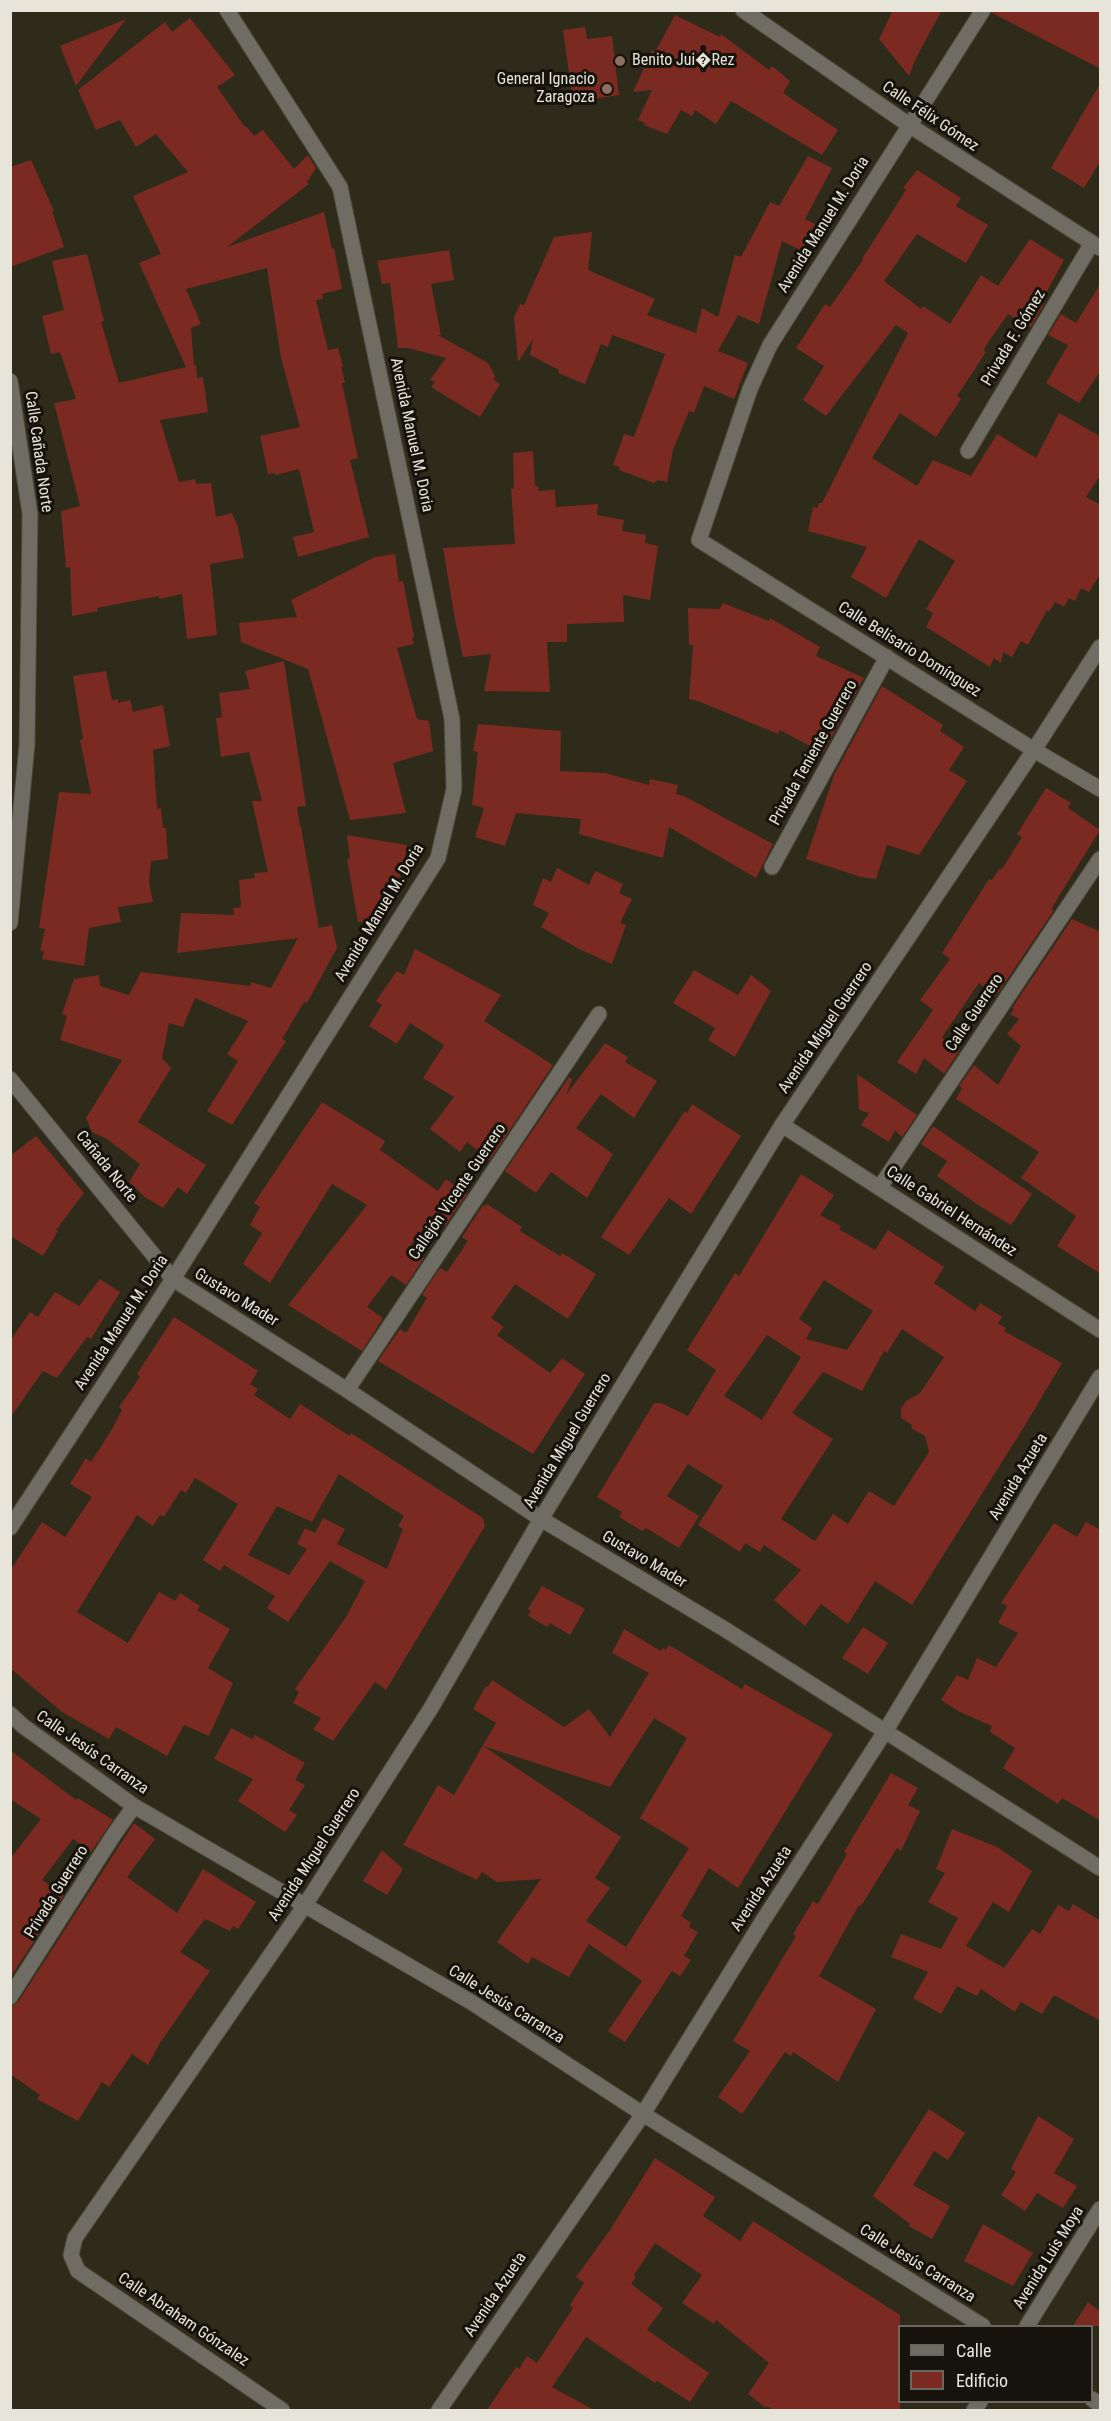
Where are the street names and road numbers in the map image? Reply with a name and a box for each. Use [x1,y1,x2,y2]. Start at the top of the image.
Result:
street label: Calle Félix Gómez [878,78,982,156]
street label: Avenida Manuel M. Doria [774,153,874,297]
street label: Privada F. Gómez [978,286,1050,390]
street label: Avenida Manuel M. Doria [385,356,437,514]
street label: Calle Cañada Norte [20,390,56,514]
street label: Calle Belisario Domínguez [834,598,984,702]
street label: Privada Teniente Guerrero [766,677,862,829]
street label: Avenida Manuel M. Doria [331,841,429,985]
street label: Avenida Miguel Guerrero [775,959,877,1097]
street label: Calle Guerrero [942,970,1008,1056]
street label: Callejón Vicente Guerrero [405,1120,511,1264]
street label: Cañada Norte [71,1127,141,1207]
street label: Calle Gabriel Hernández [882,1163,1020,1261]
street label: Avenida Manuel M. Doria [71,1252,173,1394]
street label: Gustavo Mader [191,1265,281,1331]
street label: Avenida Miguel Guerrero [520,1370,616,1512]
street label: Avenida Azueta [986,1430,1052,1524]
street label: Gustavo Mader [598,1527,690,1593]
street label: Calle Jesús Carranza [32,1707,152,1799]
street label: Avenida Miguel Guerrero [265,1785,365,1925]
street label: Privada Guerrero [21,1842,93,1942]
street label: Avenida Azueta [727,1843,797,1935]
street label: Calle Jesús Carranza [445,1962,567,2048]
street label: Avenida Luis Moya [1010,2203,1088,2313]
street label: Calle Jesús Carranza [856,2221,978,2307]
street label: Avenida Azueta [461,2249,531,2341]
street label: Calle Abraham Gónzalez [114,2269,252,2371]

